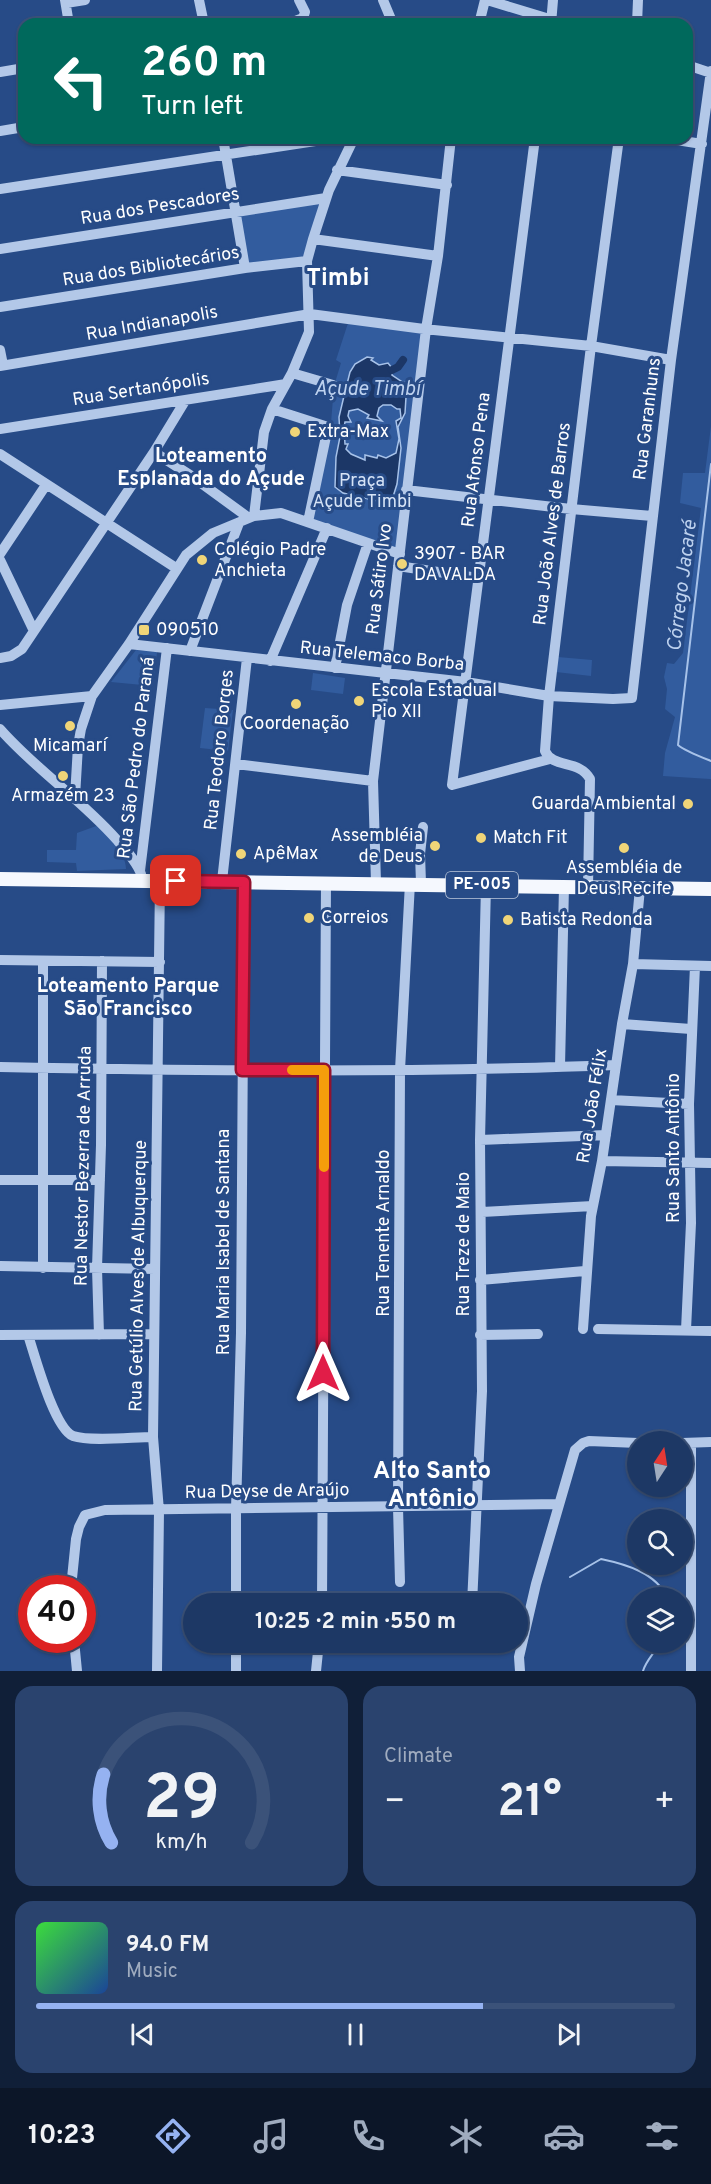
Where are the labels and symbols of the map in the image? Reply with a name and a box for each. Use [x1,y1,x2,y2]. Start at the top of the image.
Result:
street label: Rua dos Pescadores [79,183,241,231]
street label: Rua dos Bibliotecários [61,242,241,292]
district label: Timbi [307,264,369,294]
street label: Rua Indianapolis [84,301,220,347]
street label: Rua Garanhuns [629,356,667,482]
street label: Rua Sertanópolis [71,368,211,412]
water label: Açude Timbí [314,377,424,403]
street label: Rua Afonso Pena [457,391,497,529]
place label: Extra-Max [307,421,389,444]
street label: Rua João Alves de Barros [529,421,577,627]
marker: Extra-Max [288,425,302,439]
district label: Loteamento Esplanada do Açude [117,444,305,493]
park label: Praça Açude Timbi [312,470,412,514]
water label: Córrego Jacaré [662,517,704,653]
street label: Rua Sátiro Ivo [362,522,398,636]
place label: Colégio Padre Anchieta [214,539,326,583]
place label: 3907 - BAR DA VALDA [414,543,506,587]
marker: Colégio Padre Anchieta [195,553,209,567]
marker: 3907 - BAR DA VALDA [395,557,409,571]
place label: 090510 [156,619,219,642]
marker: 090510 [137,623,151,637]
street label: Rua Telemaco Borba [299,637,465,677]
street label: Rua São Pedro do Paraná [113,656,161,860]
street label: Rua Teodoro Borges [200,668,240,832]
place label: Escola Estadual Pio XII [371,680,497,724]
marker: Escola Estadual Pio XII [352,694,366,708]
marker: Coordenação [289,697,303,711]
place label: Coordenação [243,713,349,736]
marker: Micamarí [63,719,77,733]
place label: Micamarí [33,735,109,758]
marker: Armazém 23 [56,769,70,783]
place label: Armazém 23 [11,785,115,808]
place label: Guarda Ambiental [531,793,676,816]
marker: Guarda Ambiental [681,797,695,811]
place label: Assembléia de Deus [330,825,423,869]
place label: Match Fit [493,827,568,850]
marker: Match Fit [474,831,488,845]
marker: Assembléia de Deus [428,839,442,853]
marker: Assembléia de Deus Recife [617,841,631,855]
place label: ApêMax [253,843,318,866]
marker: ApêMax [234,847,248,861]
pin [150,855,201,906]
place label: Assembléia de Deus Recife [566,857,682,901]
road number: PE-005 [446,872,518,898]
place label: Correios [321,907,389,930]
place label: Batista Redonda [520,909,652,932]
marker: Correios [302,911,316,925]
marker: Batista Redonda [501,913,515,927]
district label: Loteamento Parque São Francisco [37,974,219,1023]
street label: Rua Nestor Bezerra de Arruda [70,1046,98,1286]
street label: Rua João Félix [573,1047,613,1165]
street label: Rua Santo Antônio [663,1073,686,1223]
street label: Rua Maria Isabel de Santana [213,1129,236,1355]
street label: Rua Getúlio Alves de Albuquerque [125,1140,153,1412]
street label: Rua Tenente Arnaldo [373,1149,396,1317]
street label: Rua Treze de Maio [453,1172,476,1316]
position arrow [291,1341,355,1405]
north arrow [627,1431,693,1497]
district label: Alto Santo Antônio [373,1457,491,1515]
street label: Rua Deyse de Araújo [184,1479,350,1505]
speed limit sign: 40 [18,1575,96,1653]

